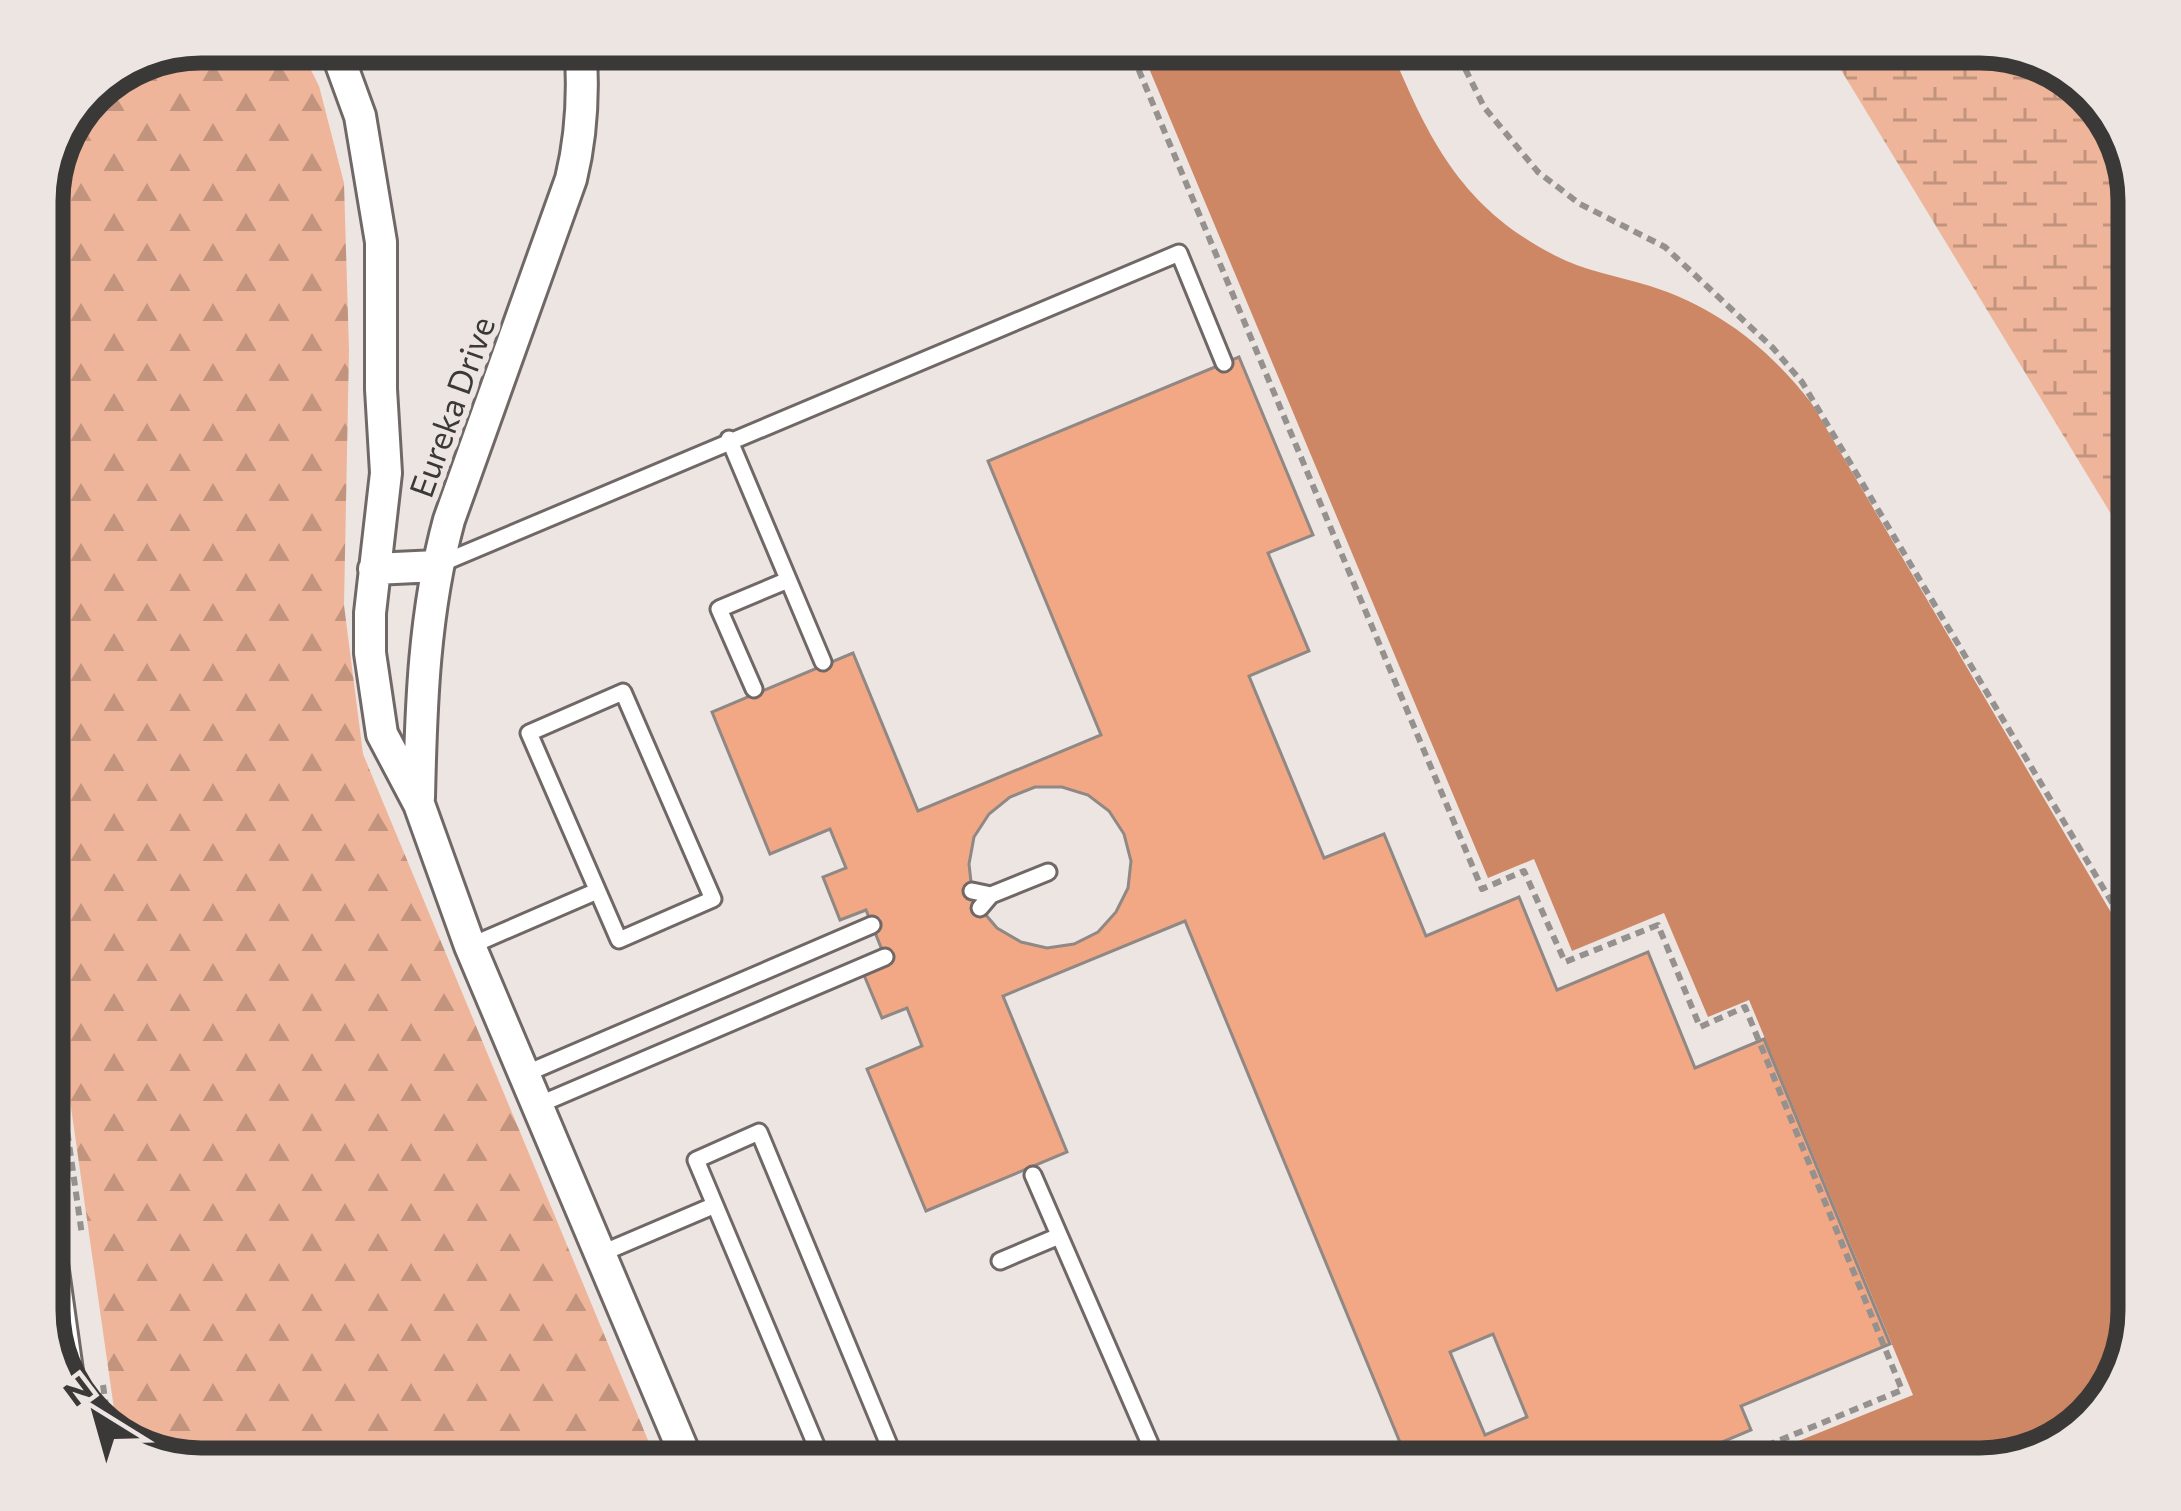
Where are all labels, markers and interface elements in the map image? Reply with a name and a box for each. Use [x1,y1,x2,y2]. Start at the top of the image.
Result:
street label: Eureka Drive [399,311,502,502]
north arrow [36,1355,156,1475]
text: N [55,1366,99,1414]

